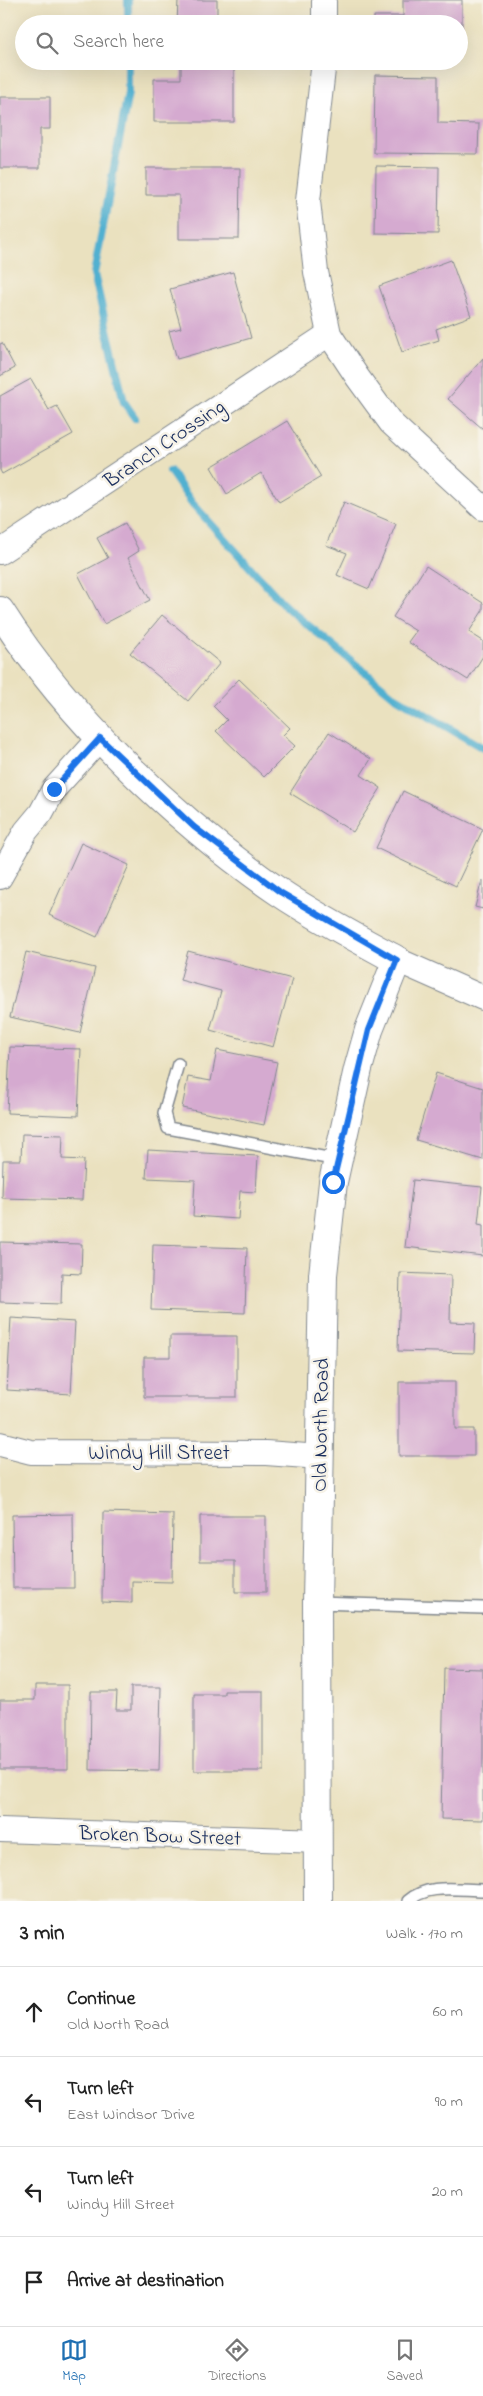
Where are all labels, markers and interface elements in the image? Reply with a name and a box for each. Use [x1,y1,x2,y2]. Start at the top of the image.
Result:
search box [15,15,468,70]
icon: search [33,29,61,57]
text: Search here [73,29,164,56]
street label: Branch Crossing [98,393,233,499]
route end [43,778,66,801]
route start [322,1171,345,1194]
street label: Old North Road [306,1358,338,1492]
street label: Windy Hill Street [88,1439,230,1471]
street label: Broken Bow Street [77,1819,241,1855]
text: 3 min [20,1919,64,1949]
text: Walk · 170 m [386,1922,463,1946]
text: Continue [67,1986,135,2013]
icon: ahead [20,1998,48,2026]
text: 60 m [433,2000,463,2024]
text: Old North Road [67,2013,169,2037]
text: Turn left [67,2076,134,2103]
icon: left [20,2088,48,2116]
text: 90 m [435,2090,463,2114]
text: East Windsor Drive [67,2103,195,2127]
text: Turn left [67,2166,134,2193]
icon: left [20,2178,48,2206]
text: 20 m [432,2180,463,2204]
text: Windy Hill Street [67,2193,175,2217]
icon: arrive [20,2268,48,2296]
text: Arrive at destination [67,2268,224,2295]
tab: Map [60,2336,88,2387]
tab: Directions [208,2336,266,2387]
tab: Saved [386,2336,423,2387]

